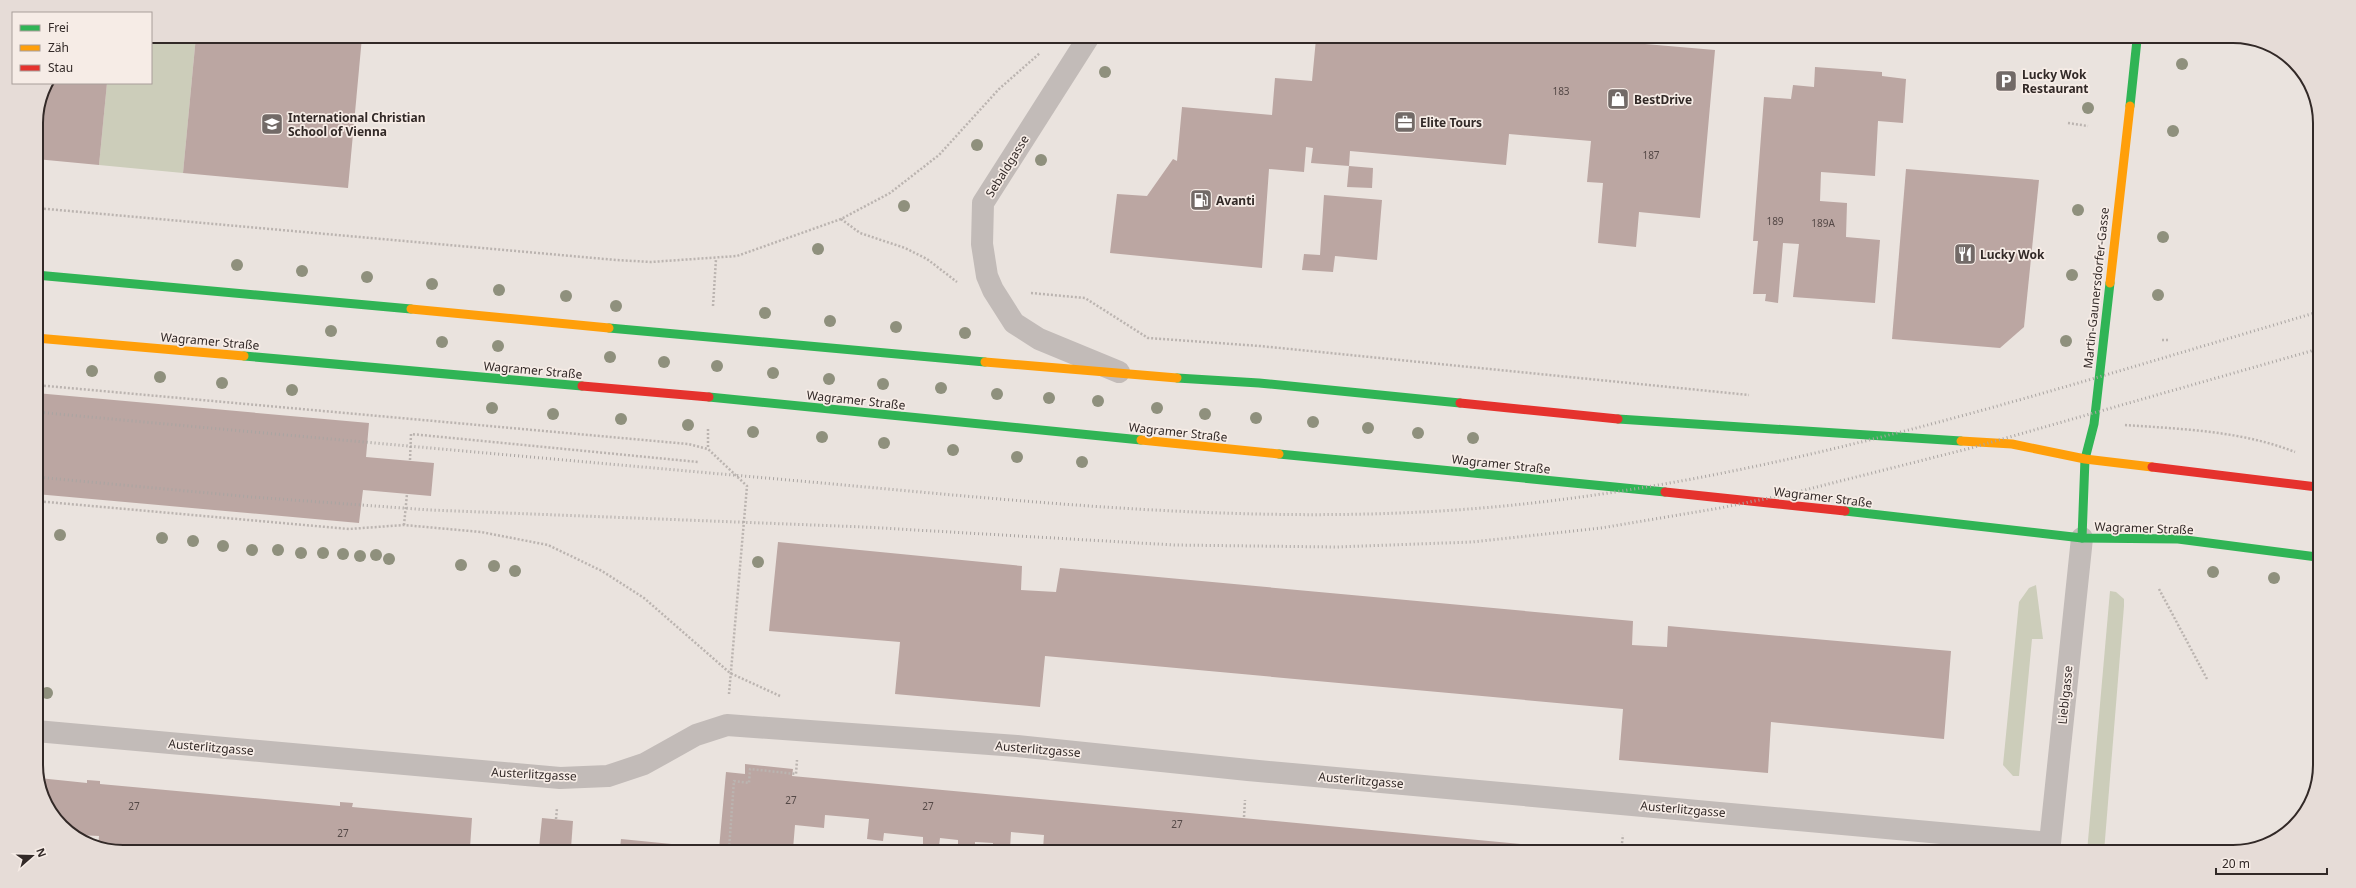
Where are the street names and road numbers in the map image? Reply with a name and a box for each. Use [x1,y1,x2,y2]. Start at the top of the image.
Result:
street label: Sebaldgasse [981,131,1033,200]
street label: Martin-Gaunersdorfer-Gasse [2079,206,2113,369]
street label: Wagramer Straße [160,328,260,354]
street label: Wagramer Straße [483,357,583,383]
street label: Wagramer Straße [806,386,906,414]
street label: Wagramer Straße [1128,418,1228,446]
street label: Wagramer Straße [1451,450,1551,478]
street label: Wagramer Straße [1773,483,1874,512]
street label: Wagramer Straße [2094,518,2194,538]
street label: Lieblgasse [2053,665,2077,725]
street label: Austerlitzgasse [168,735,255,759]
street label: Austerlitzgasse [995,737,1082,761]
street label: Austerlitzgasse [491,763,577,785]
street label: Austerlitzgasse [1318,768,1405,792]
street label: Austerlitzgasse [1640,797,1727,821]

